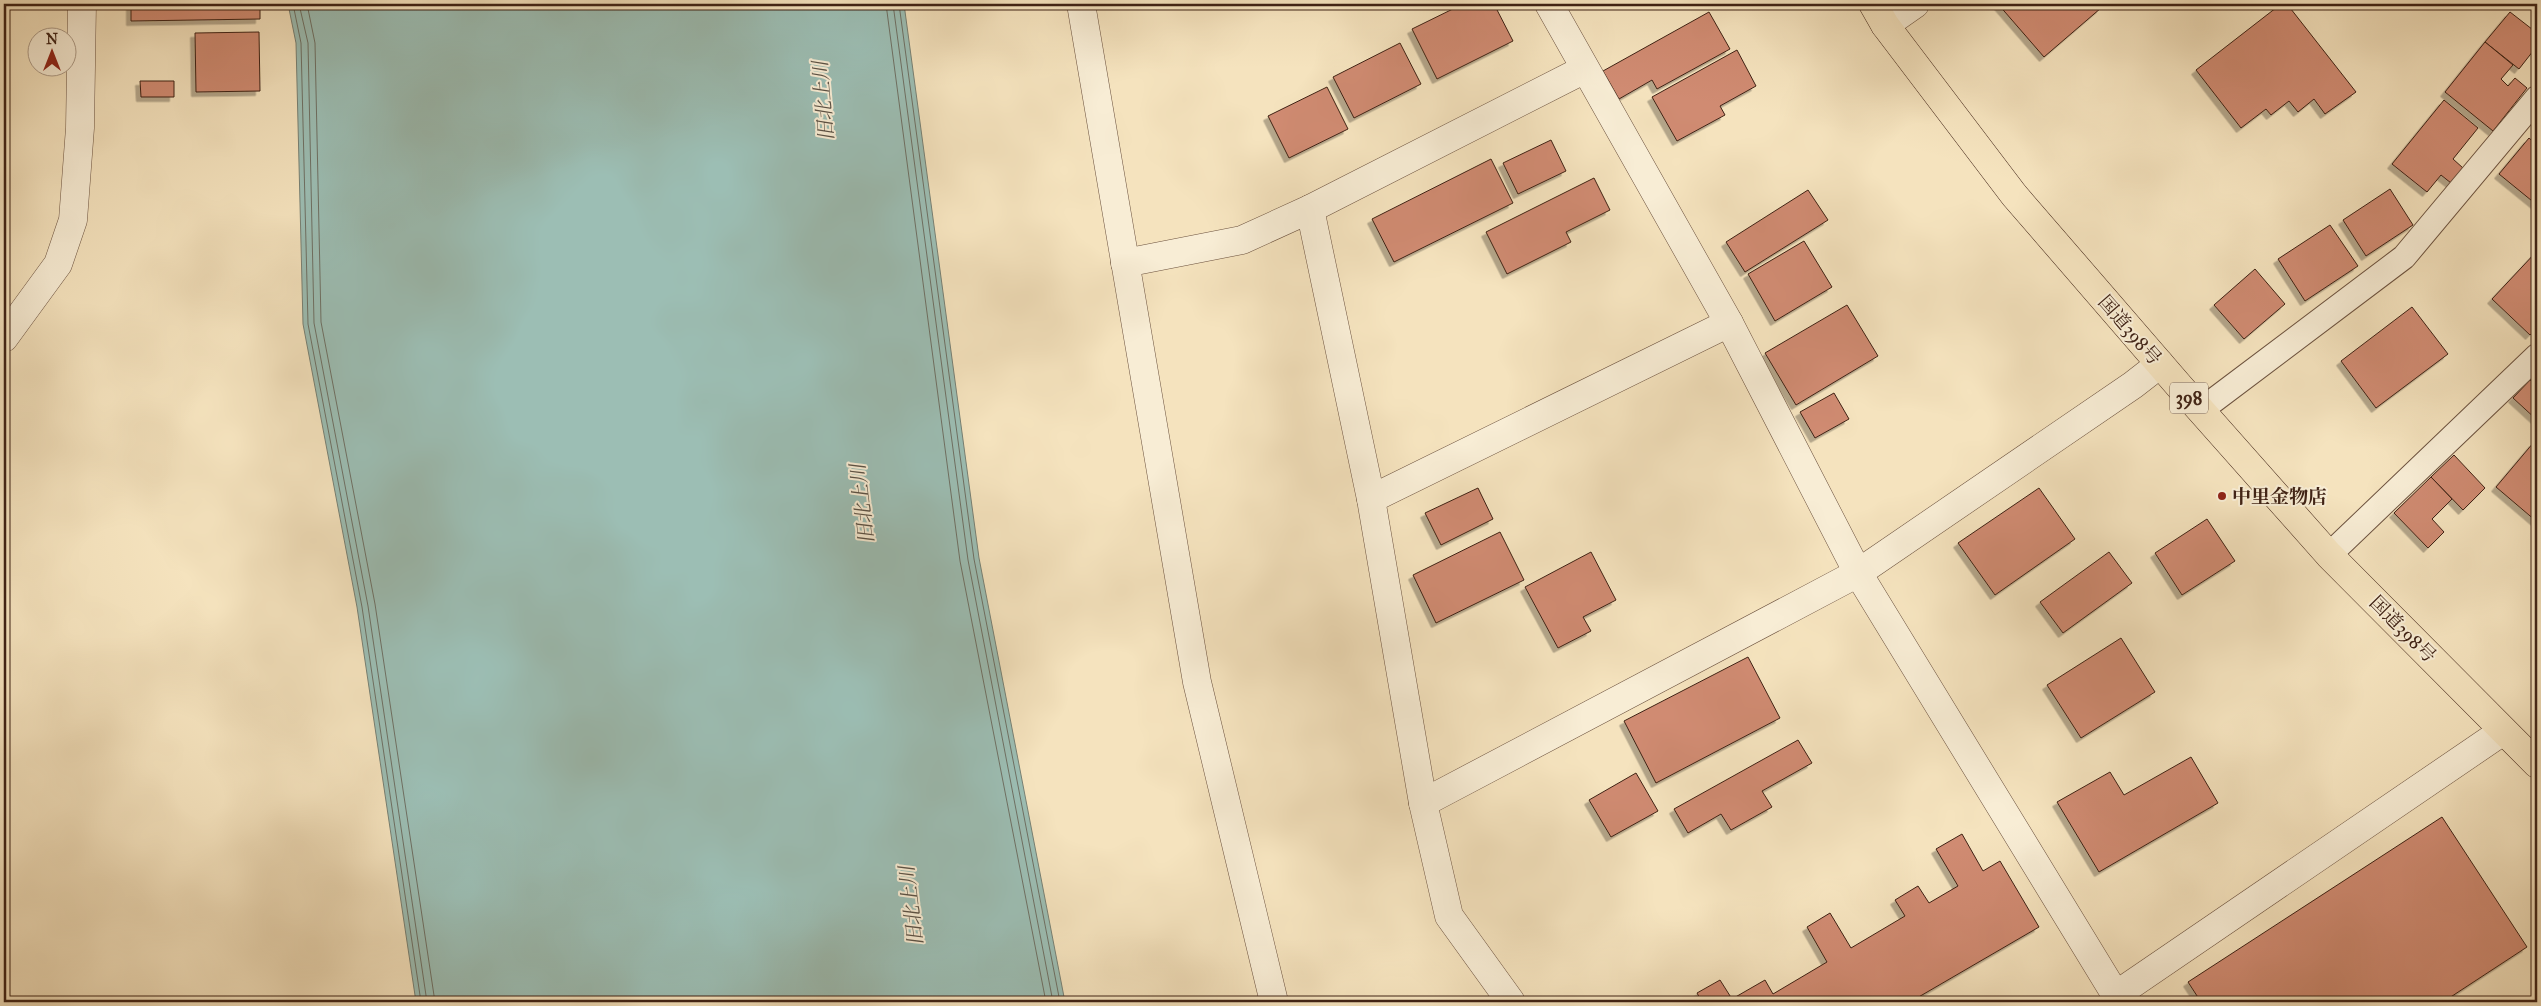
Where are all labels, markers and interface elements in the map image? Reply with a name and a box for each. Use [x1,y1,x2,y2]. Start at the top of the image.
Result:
north arrow [28,28,78,78]
text: N [46,31,58,48]
water label: 旧北上川 [807,58,838,142]
street label: 国道398号 [2093,290,2167,370]
road number: 398 [2170,382,2208,413]
water label: 旧北上川 [845,461,879,545]
place label: 中里金物店 [2232,485,2327,508]
marker: 中里金物店 [2216,490,2228,502]
street label: 国道398号 [2365,591,2441,667]
water label: 旧北上川 [894,863,928,947]

